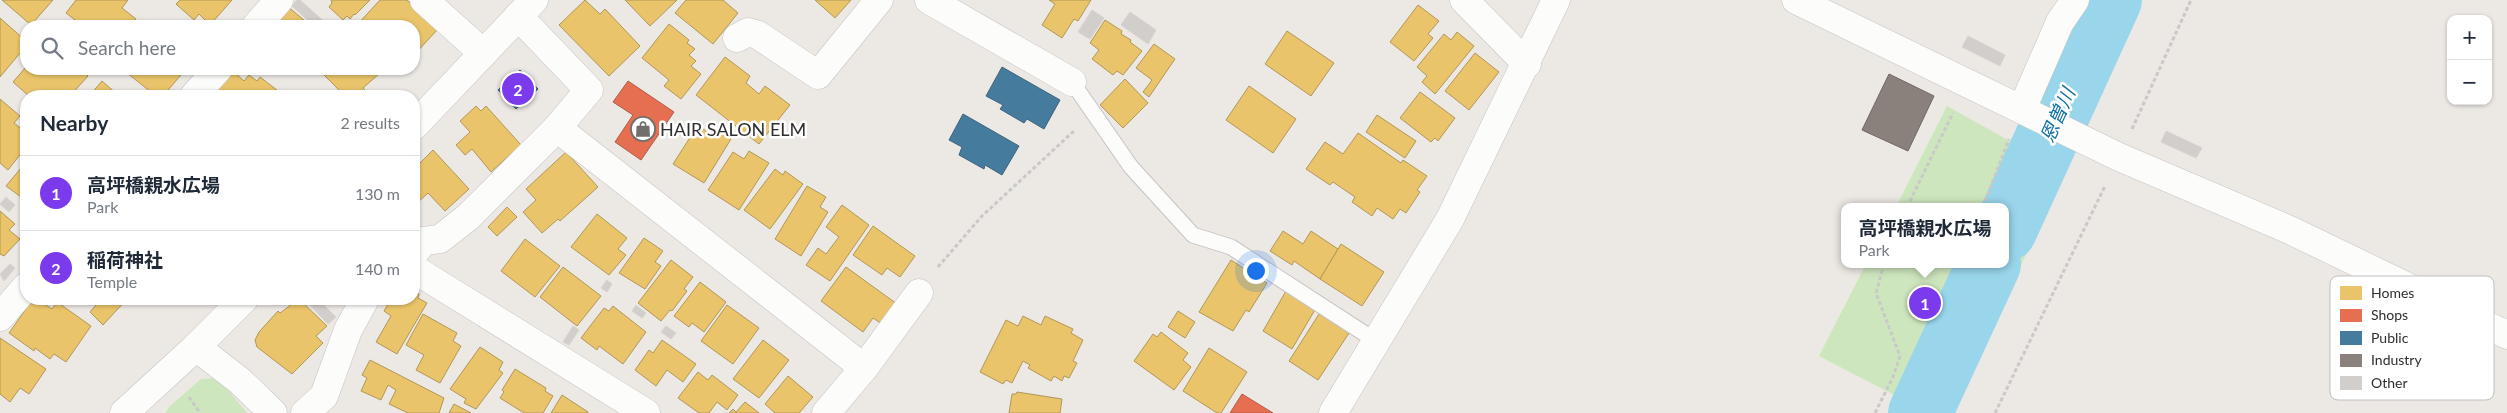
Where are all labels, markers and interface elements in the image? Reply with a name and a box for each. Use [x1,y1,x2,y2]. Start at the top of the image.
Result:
map controls [2447,15,2492,105]
button: + [2447,15,2492,60]
search box [20,20,420,75]
icon: search [38,34,66,62]
text: Search here [78,36,176,59]
button: − [2447,60,2492,105]
pin: 2 [502,70,534,108]
water label: 恩曽川 [2035,82,2080,146]
text: Nearby [40,110,108,135]
text: 2 results [340,113,400,132]
shop icon: HAIR SALON ELM [630,116,656,142]
place label: HAIR SALON ELM [660,118,806,140]
text: 高坪橋親水広場 [87,173,220,196]
text: 1 [51,184,61,203]
text: 130 m [355,184,400,203]
text: Park [87,197,118,216]
popup [1841,203,2009,268]
text: 高坪橋親水広場 [1858,216,1992,239]
text: Park [1858,240,1890,259]
text: 稲荷神社 [87,248,163,271]
your location [1243,258,1269,284]
text: 2 [51,259,61,278]
text: 140 m [355,259,400,278]
text: Temple [87,272,137,291]
legend [2330,276,2494,400]
pin: 1 [1909,284,1941,322]
text: Homes [2371,284,2414,301]
text: Shops [2371,306,2408,323]
text: Public [2371,329,2409,346]
text: Industry [2371,351,2422,368]
text: Other [2371,374,2408,391]

